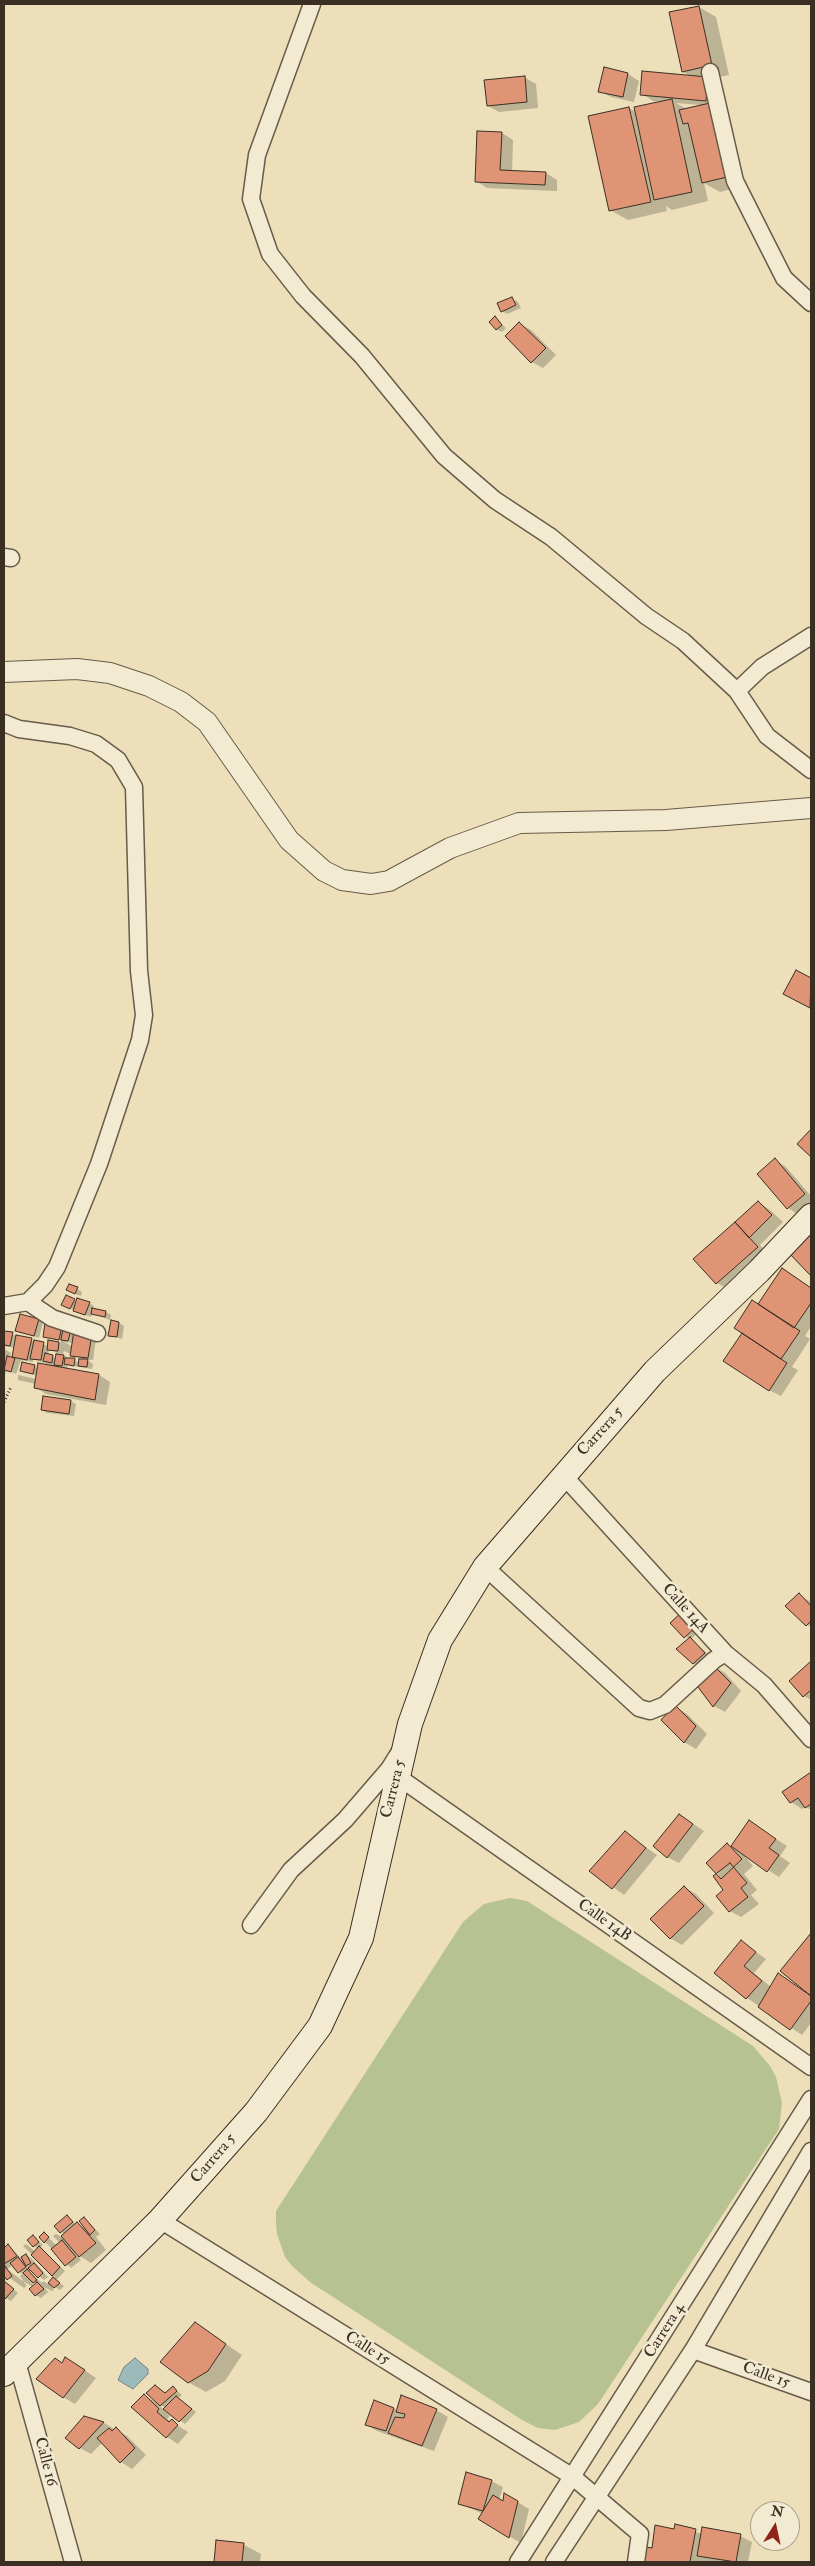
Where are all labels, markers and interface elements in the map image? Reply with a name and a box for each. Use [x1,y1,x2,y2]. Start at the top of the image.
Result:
street label: Carrera 5 [574,1403,628,1461]
street label: Calle 14A [657,1580,713,1638]
street label: Carrera 5 [377,1758,411,1820]
street label: Calle 14B [573,1896,635,1946]
street label: Carrera 5 [187,2130,241,2188]
street label: Carrera 4 [641,2300,689,2362]
street label: Calle 15 [341,2328,393,2370]
street label: Calle 15 [740,2359,792,2393]
street label: Calle 16 [29,2435,61,2489]
north arrow [750,2501,800,2551]
text: N [770,2502,785,2521]

